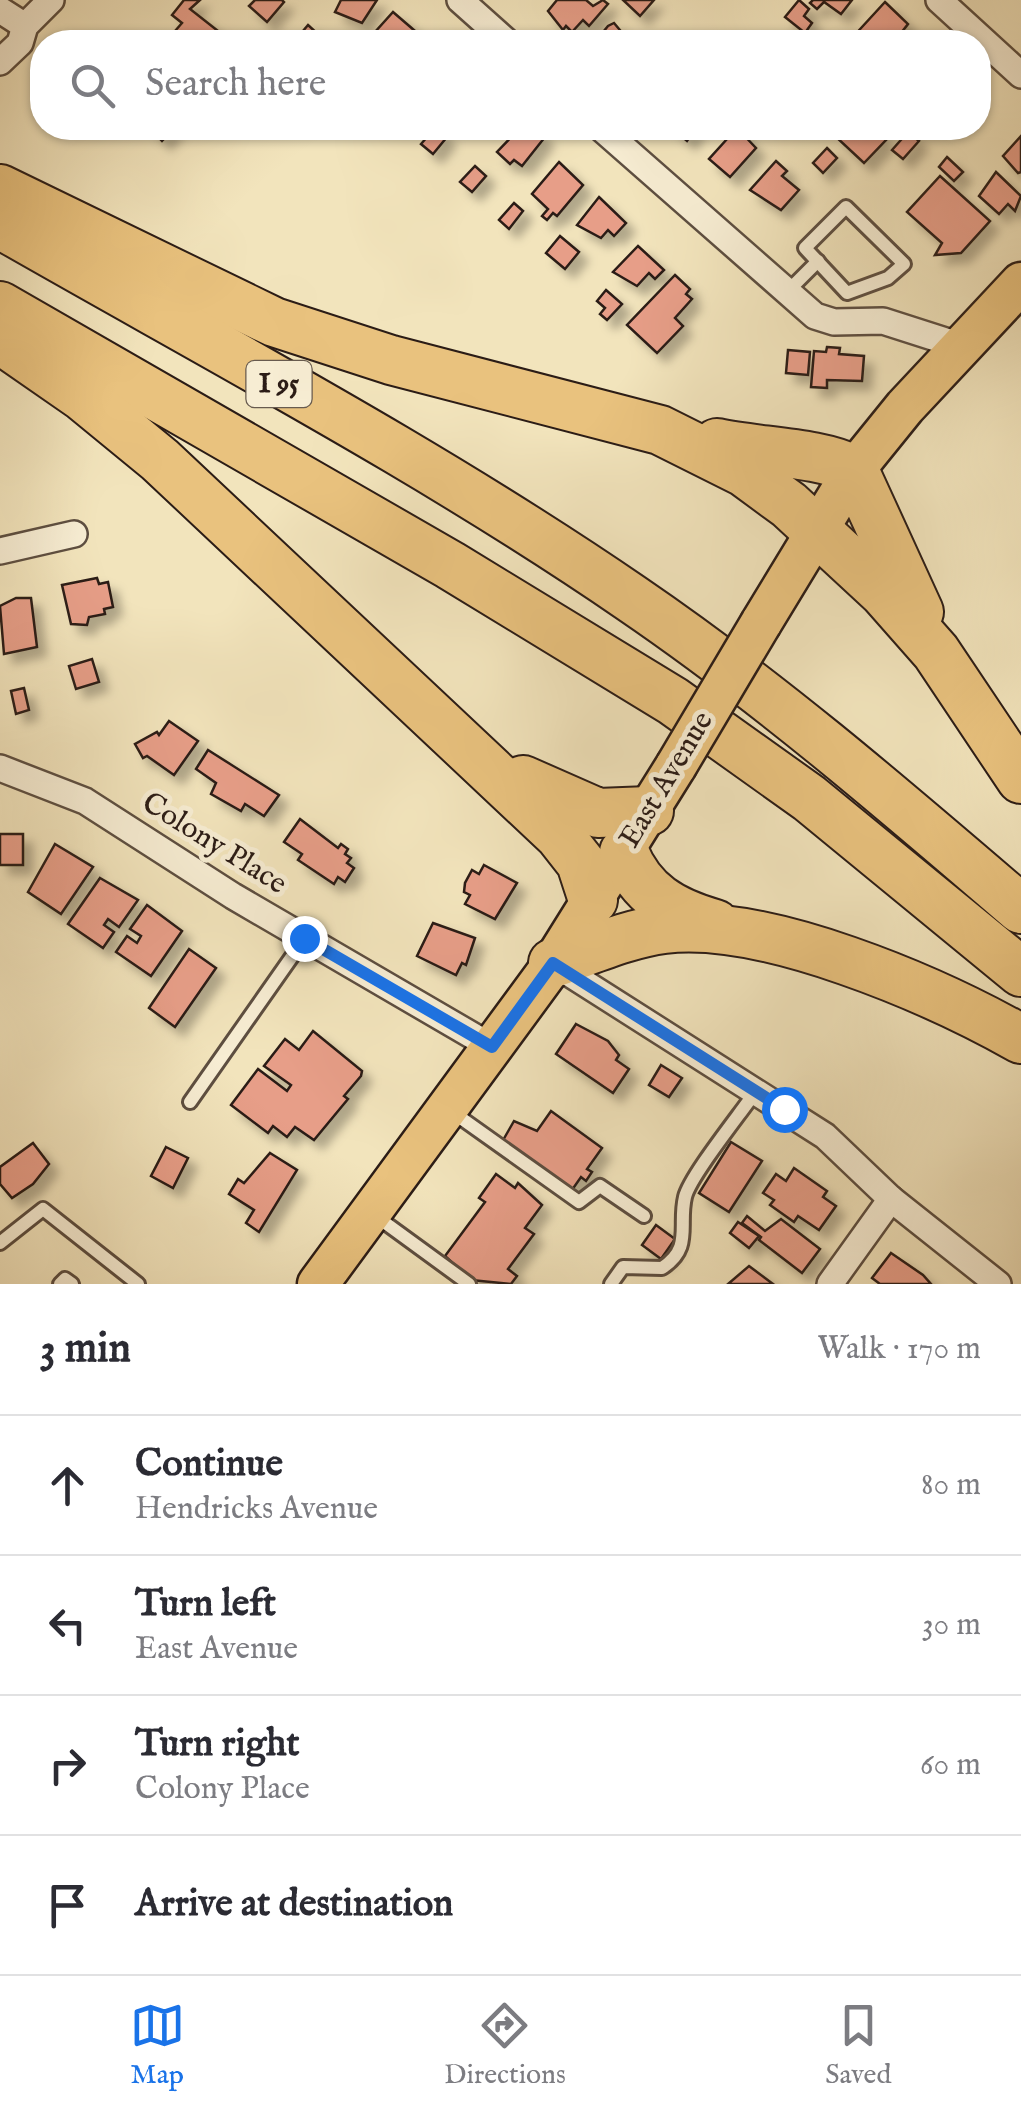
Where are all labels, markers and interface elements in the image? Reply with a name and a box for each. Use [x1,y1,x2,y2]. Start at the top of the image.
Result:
search box [30,30,991,140]
icon: search [65,58,120,113]
text: Search here [145,61,326,109]
road number: I 95 [246,361,312,407]
street label: East Avenue [611,705,723,855]
street label: Colony Place [134,784,294,904]
route end [282,916,328,962]
route start [762,1087,808,1133]
text: 3 min [40,1323,131,1376]
text: Walk · 170 m [817,1329,981,1370]
text: Continue [135,1441,283,1489]
icon: ahead [40,1458,95,1513]
text: 80 m [921,1465,981,1506]
text: Hendricks Avenue [135,1489,378,1530]
text: Turn left [135,1581,276,1629]
icon: left [40,1598,95,1653]
text: 30 m [922,1605,981,1646]
text: East Avenue [135,1629,298,1670]
text: Turn right [135,1721,299,1769]
icon: right [40,1738,95,1793]
text: 60 m [920,1745,981,1786]
text: Colony Place [135,1769,310,1810]
icon: arrive [40,1878,95,1933]
text: Arrive at destination [135,1881,453,1929]
tab: Map [130,1998,185,2093]
tab: Directions [444,1998,566,2093]
tab: Saved [825,1998,891,2093]

